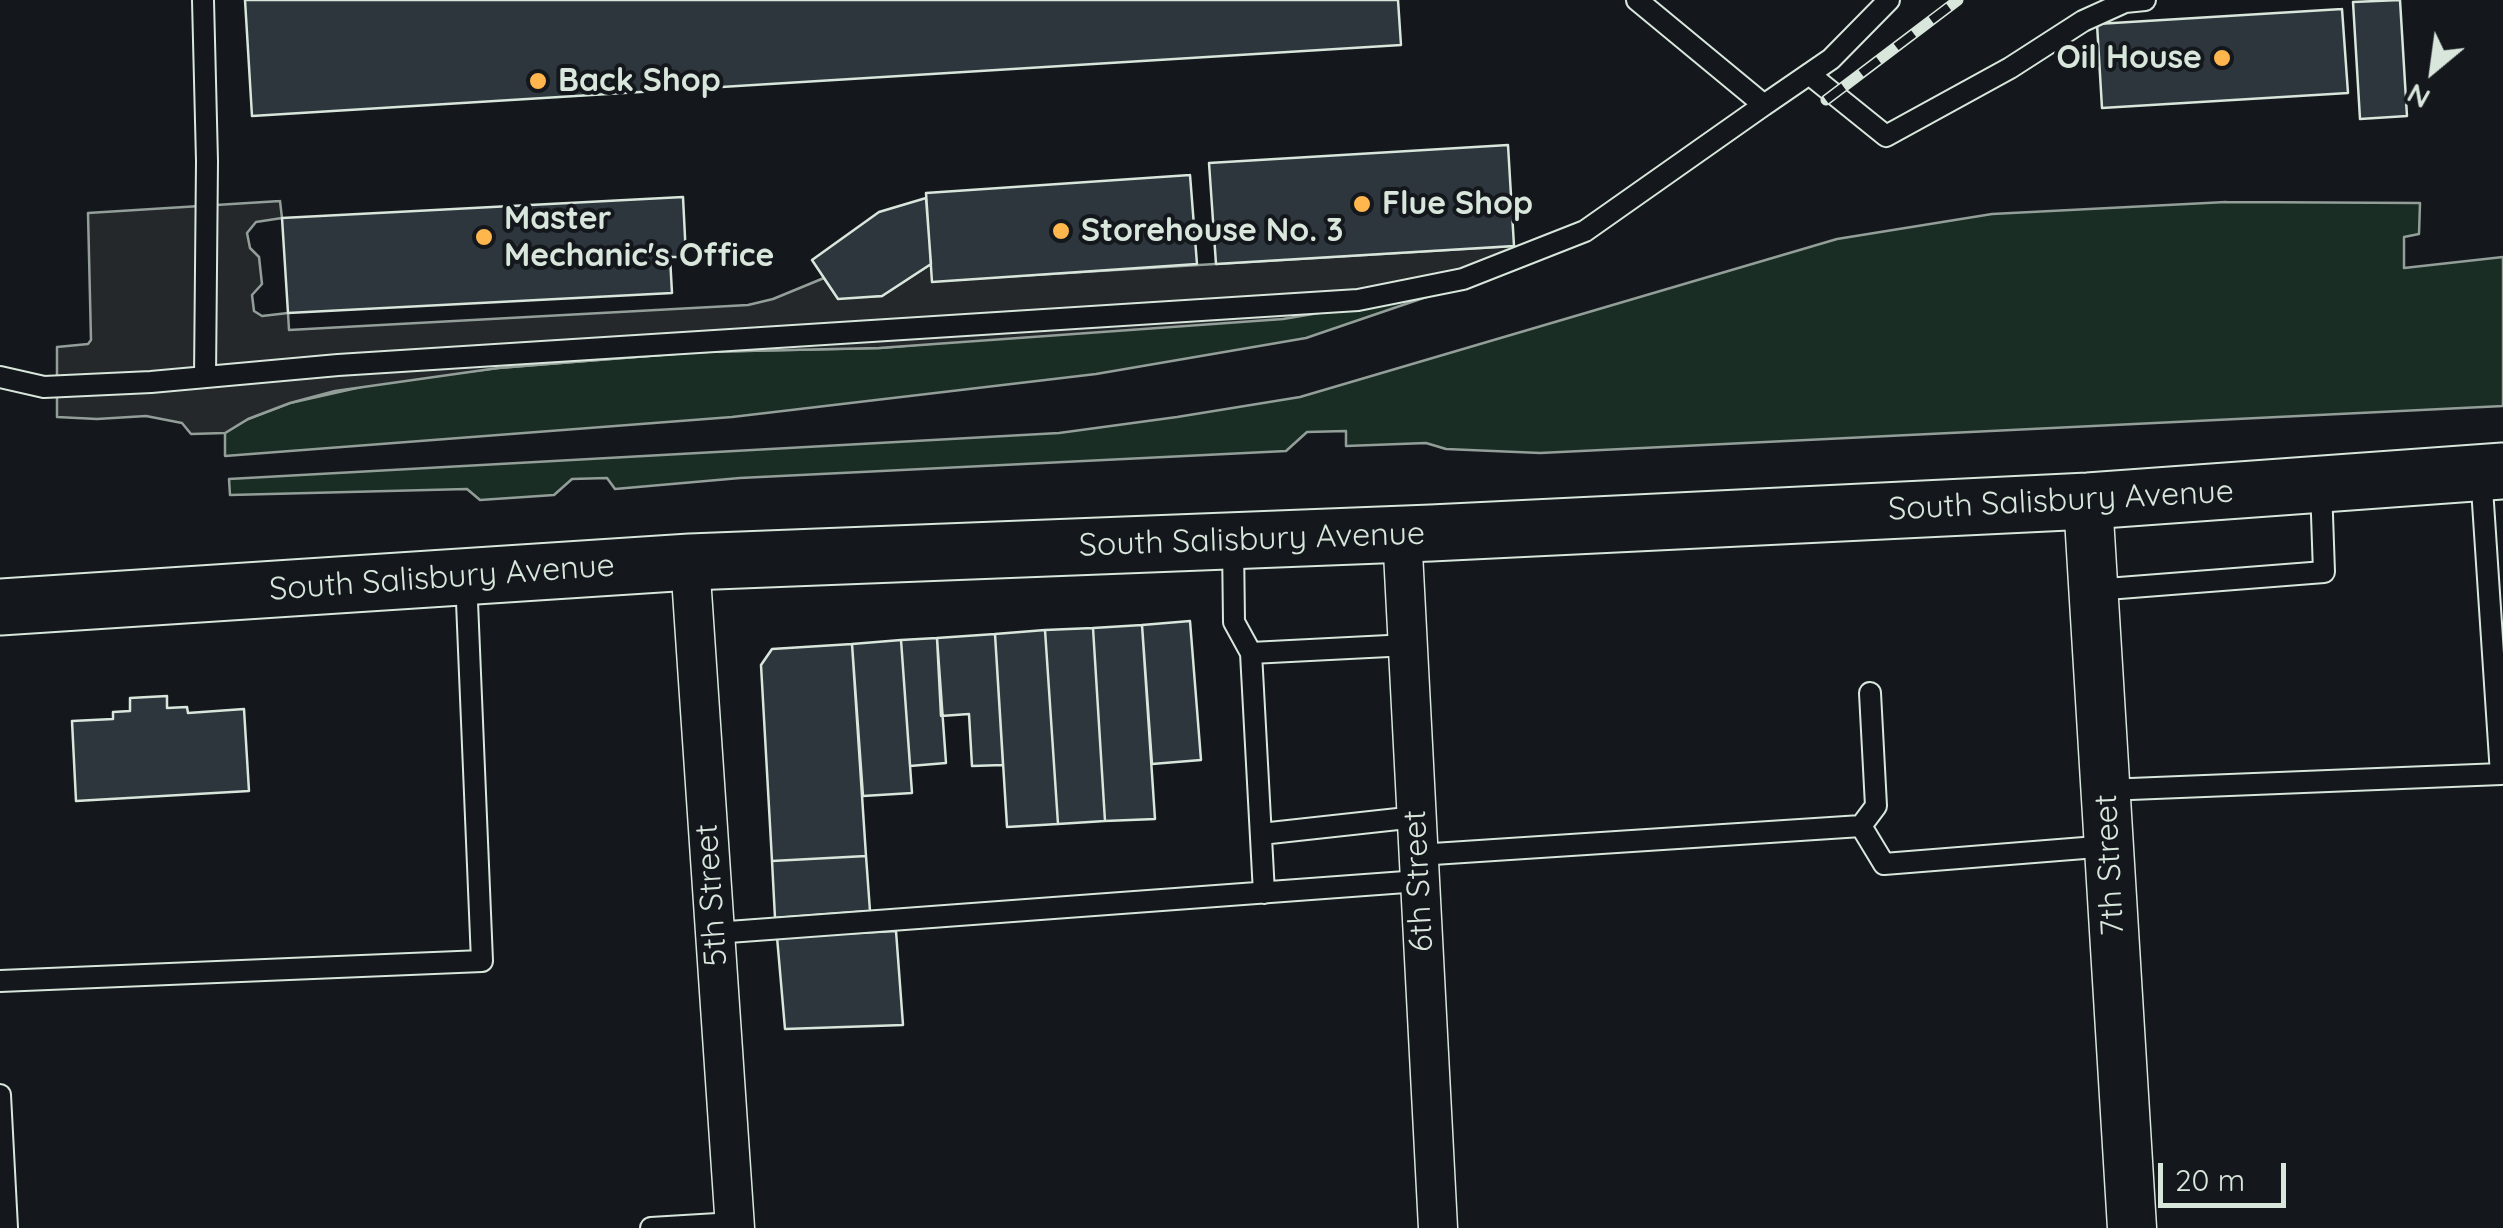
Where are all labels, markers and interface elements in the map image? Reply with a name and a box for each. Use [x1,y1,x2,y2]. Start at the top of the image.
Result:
north arrow [2383,20,2483,120]
place label: Oil House [2056,39,2202,77]
marker: Oil House [2211,47,2233,69]
place label: Back Shop [558,62,721,100]
marker: Back Shop [527,70,549,92]
text: N [2401,76,2436,117]
place label: Flue Shop [1382,185,1533,223]
marker: Flue Shop [1351,193,1373,215]
place label: Master Mechanic's Office [504,200,774,275]
place label: Storehouse No. 3 [1081,212,1343,250]
marker: Storehouse No. 3 [1050,220,1072,242]
marker: Master Mechanic's Office [473,226,495,248]
street label: South Salisbury Avenue [1887,473,2235,529]
street label: South Salisbury Avenue [1078,515,1426,565]
street label: South Salisbury Avenue [268,547,616,609]
street label: 7th Street [2087,793,2133,937]
street label: 6th Street [1396,809,1442,953]
street label: 5th Street [688,823,736,967]
scale bar [2163,1143,2290,1205]
text: 20 m [2175,1161,2245,1199]

